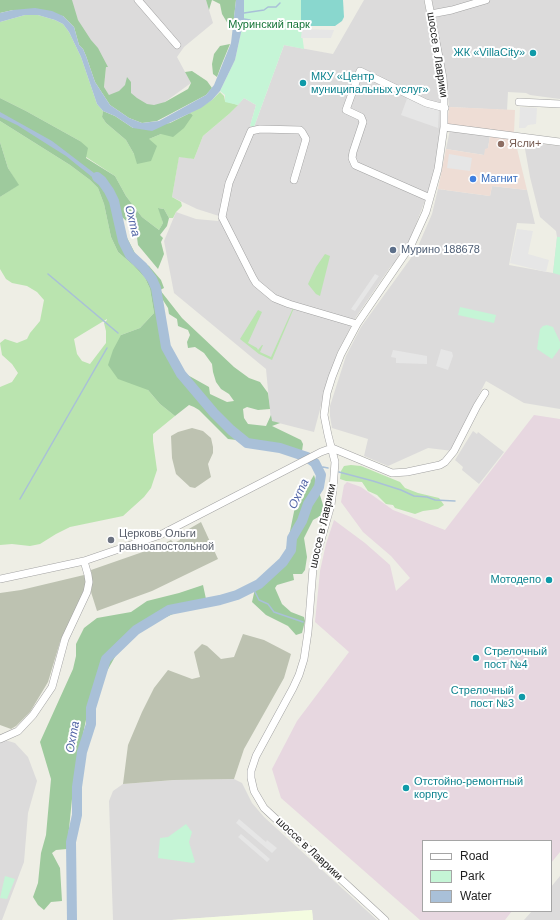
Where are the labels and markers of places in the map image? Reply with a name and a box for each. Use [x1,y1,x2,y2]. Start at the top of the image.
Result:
place label: ЖК «VillaCity» [454,46,525,60]
marker: ЖК «VillaCity» [528,48,538,58]
place label: МКУ «Центр муниципальных услуг» [311,70,429,96]
marker: МКУ «Центр муниципальных услуг» [298,78,308,88]
place label: Ясли+ [509,137,541,151]
marker: Ясли+ [496,139,506,149]
place label: Магнит [481,172,518,186]
marker: Магнит [468,174,478,184]
place label: Мурино 188678 [401,243,480,257]
marker: Мурино 188678 [388,245,398,255]
place label: Церковь Ольги равноапостольной [119,527,214,553]
marker: Церковь Ольги равноапостольной [106,535,116,545]
place label: Мотодепо [490,573,541,587]
marker: Мотодепо [544,575,554,585]
place label: Стрелочный пост №4 [484,645,547,671]
marker: Стрелочный пост №4 [471,653,481,663]
place label: Стрелочный пост №3 [451,684,514,710]
marker: Стрелочный пост №3 [517,692,527,702]
place label: Отстойно-ремонтный корпус [414,775,523,801]
marker: Отстойно-ремонтный корпус [401,783,411,793]

